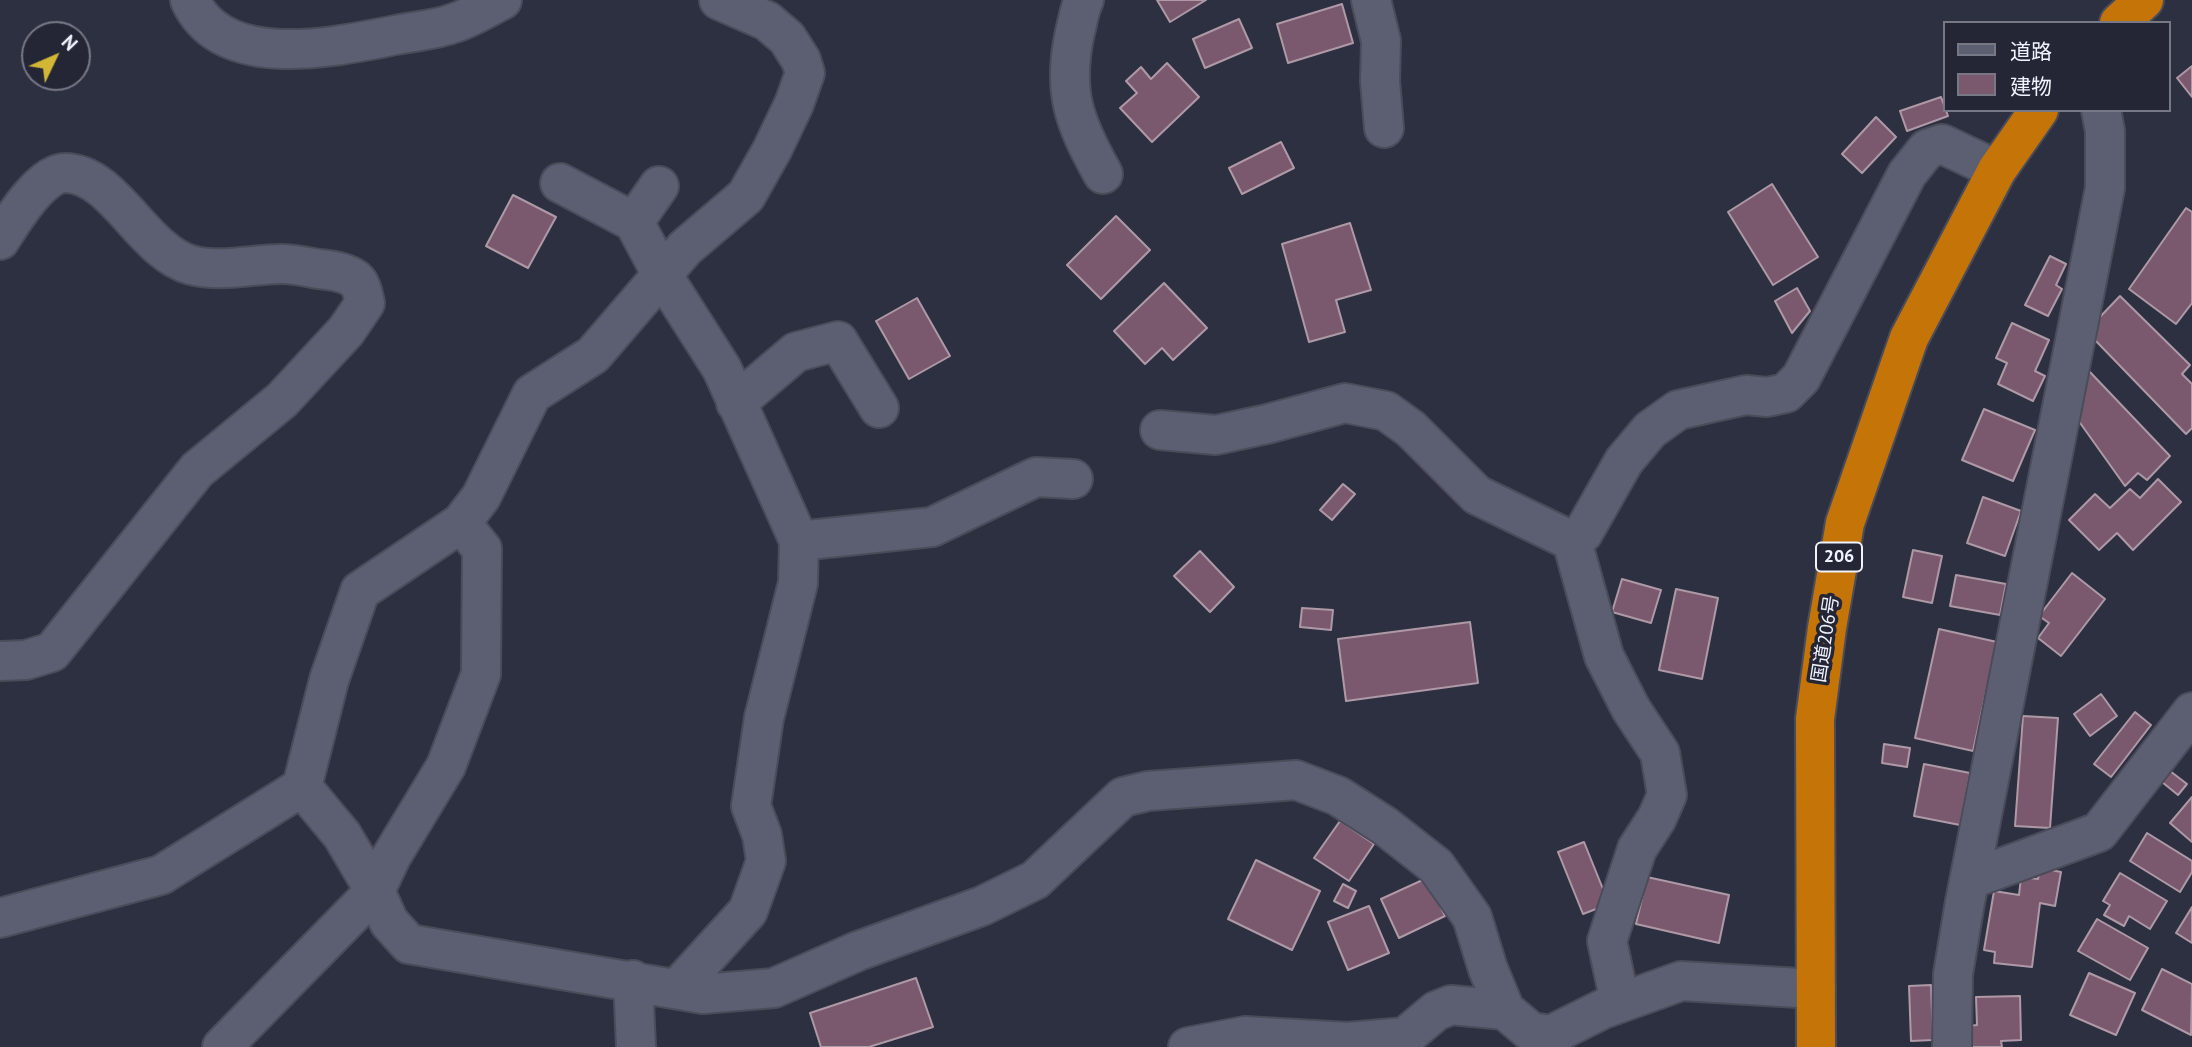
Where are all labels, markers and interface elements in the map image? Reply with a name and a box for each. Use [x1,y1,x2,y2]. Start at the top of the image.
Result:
north arrow [21,21,91,91]
legend [1944,21,2171,112]
text: N [57,30,83,56]
text: 道路 [2010,38,2052,65]
text: 建物 [2010,73,2052,100]
road number: 206 [1816,542,1862,572]
street label: 国道206号 [1808,594,1844,684]

